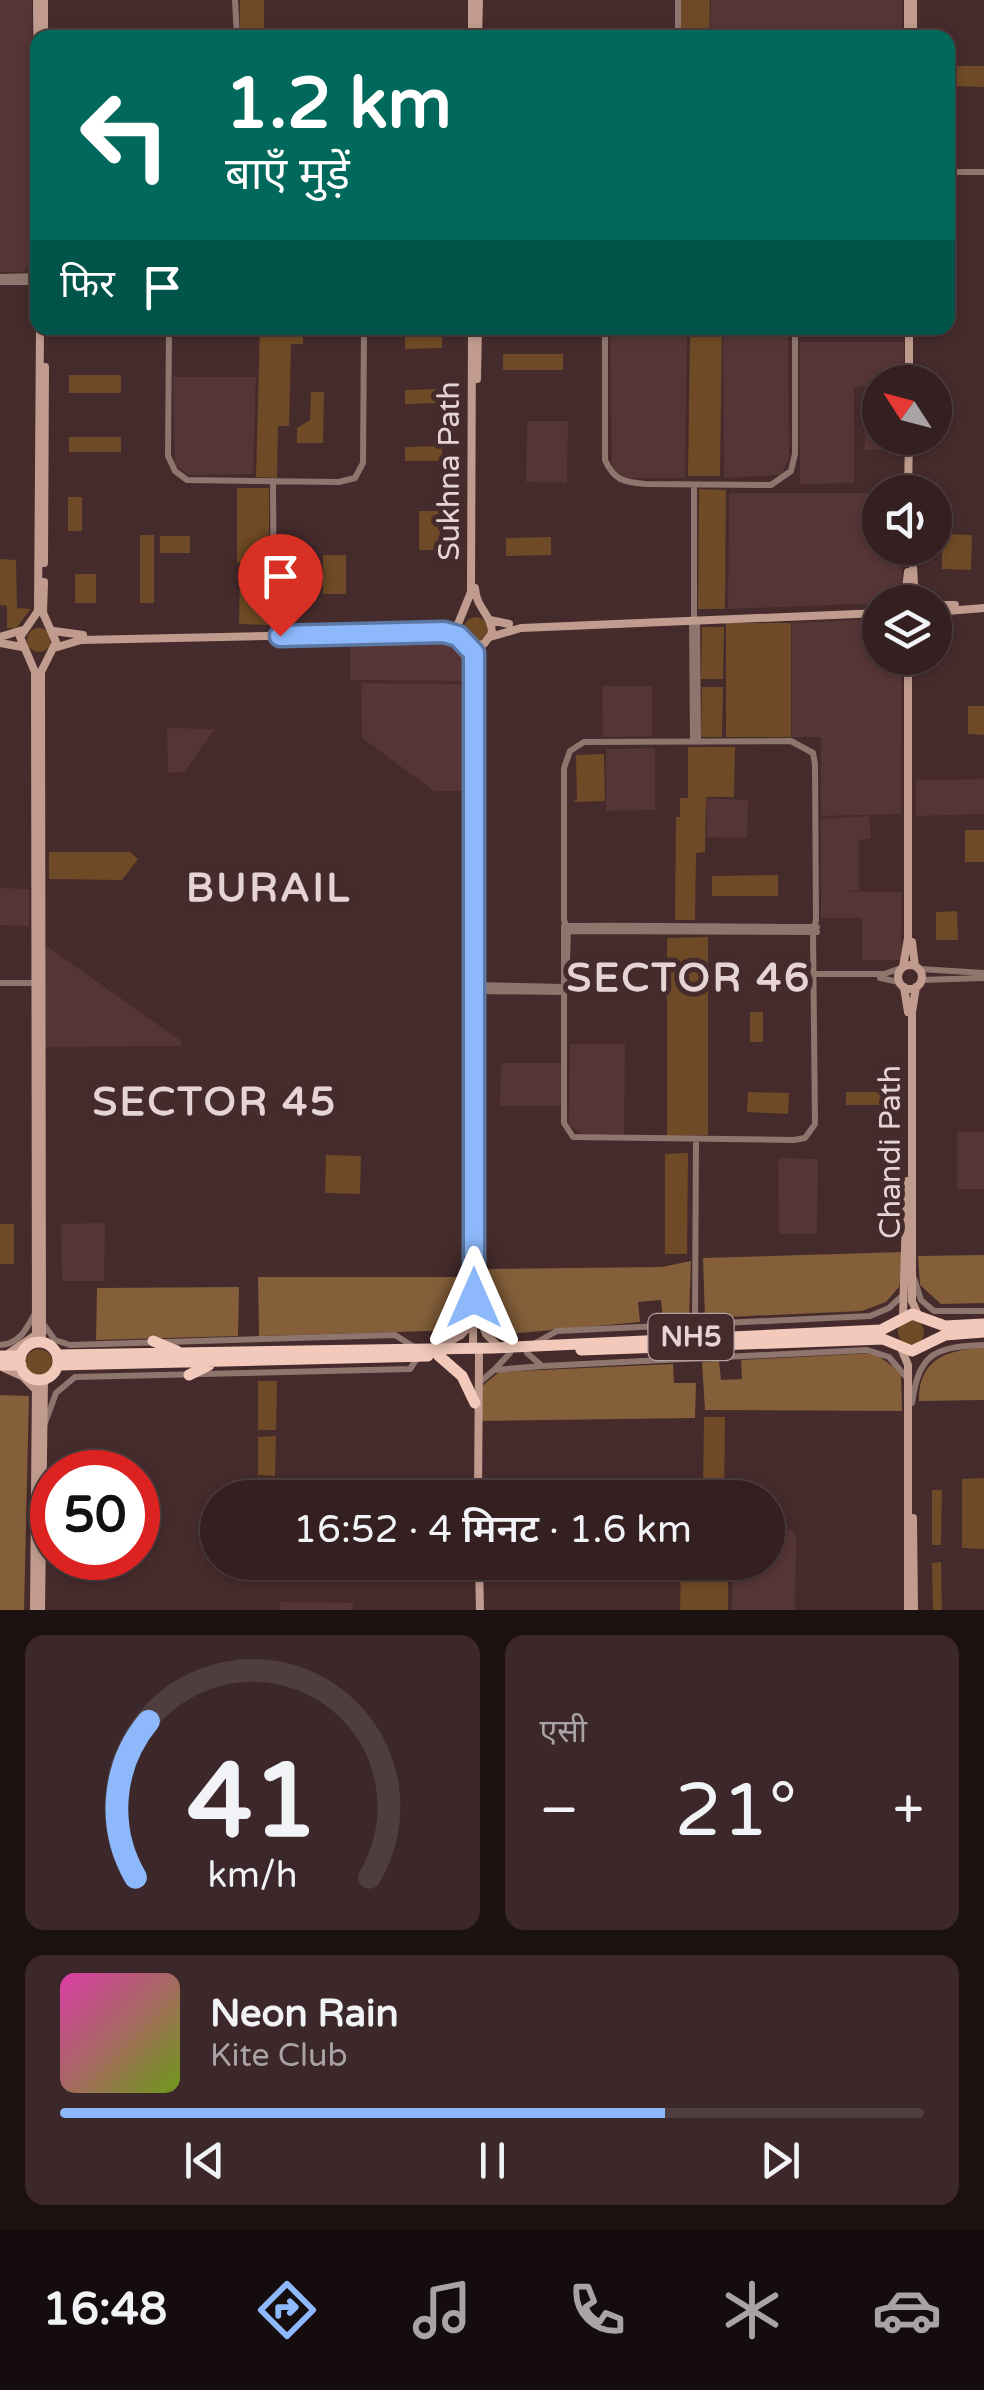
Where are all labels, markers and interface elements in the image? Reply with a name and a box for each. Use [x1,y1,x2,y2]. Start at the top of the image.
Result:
text: 1.2 km [225,63,452,147]
icon: left [60,70,190,200]
text: बाएँ मुड़ें [225,148,350,202]
icon: arrive [135,260,190,315]
text: फिर [60,262,115,308]
north arrow [862,365,952,455]
map controls [862,365,952,675]
street label: Sukhna Path [431,381,468,561]
button: sound [862,475,952,565]
pin [238,534,323,637]
icon: arrive [253,549,308,604]
button: layers [862,585,952,675]
district label: BURAIL [186,864,352,912]
district label: SECTOR 46 [566,954,812,1002]
street label: Chandi Path [872,1065,909,1239]
district label: SECTOR 45 [92,1078,338,1126]
position arrow [422,1246,526,1350]
road number: NH5 [648,1314,734,1360]
speed limit sign: 50 [30,1450,160,1580]
text: 16:52 · 4 मिनट · 1.6 km [293,1507,692,1553]
text: एसी [540,1713,587,1751]
text: 41 [187,1740,318,1865]
text: 21° [675,1766,797,1856]
text: − [540,1778,579,1844]
text: + [893,1778,924,1844]
text: km/h [207,1854,297,1897]
text: Neon Rain [210,1991,399,2037]
text: Kite Club [210,2037,348,2075]
icon: previous [177,2133,232,2188]
icon: pause [465,2133,520,2188]
icon: next [753,2133,808,2188]
icon: directions [252,2275,322,2345]
icon: music [407,2275,477,2345]
icon: phone [562,2275,632,2345]
icon: climate [717,2275,787,2345]
icon: car [872,2275,942,2345]
text: 16:48 [42,2283,167,2337]

